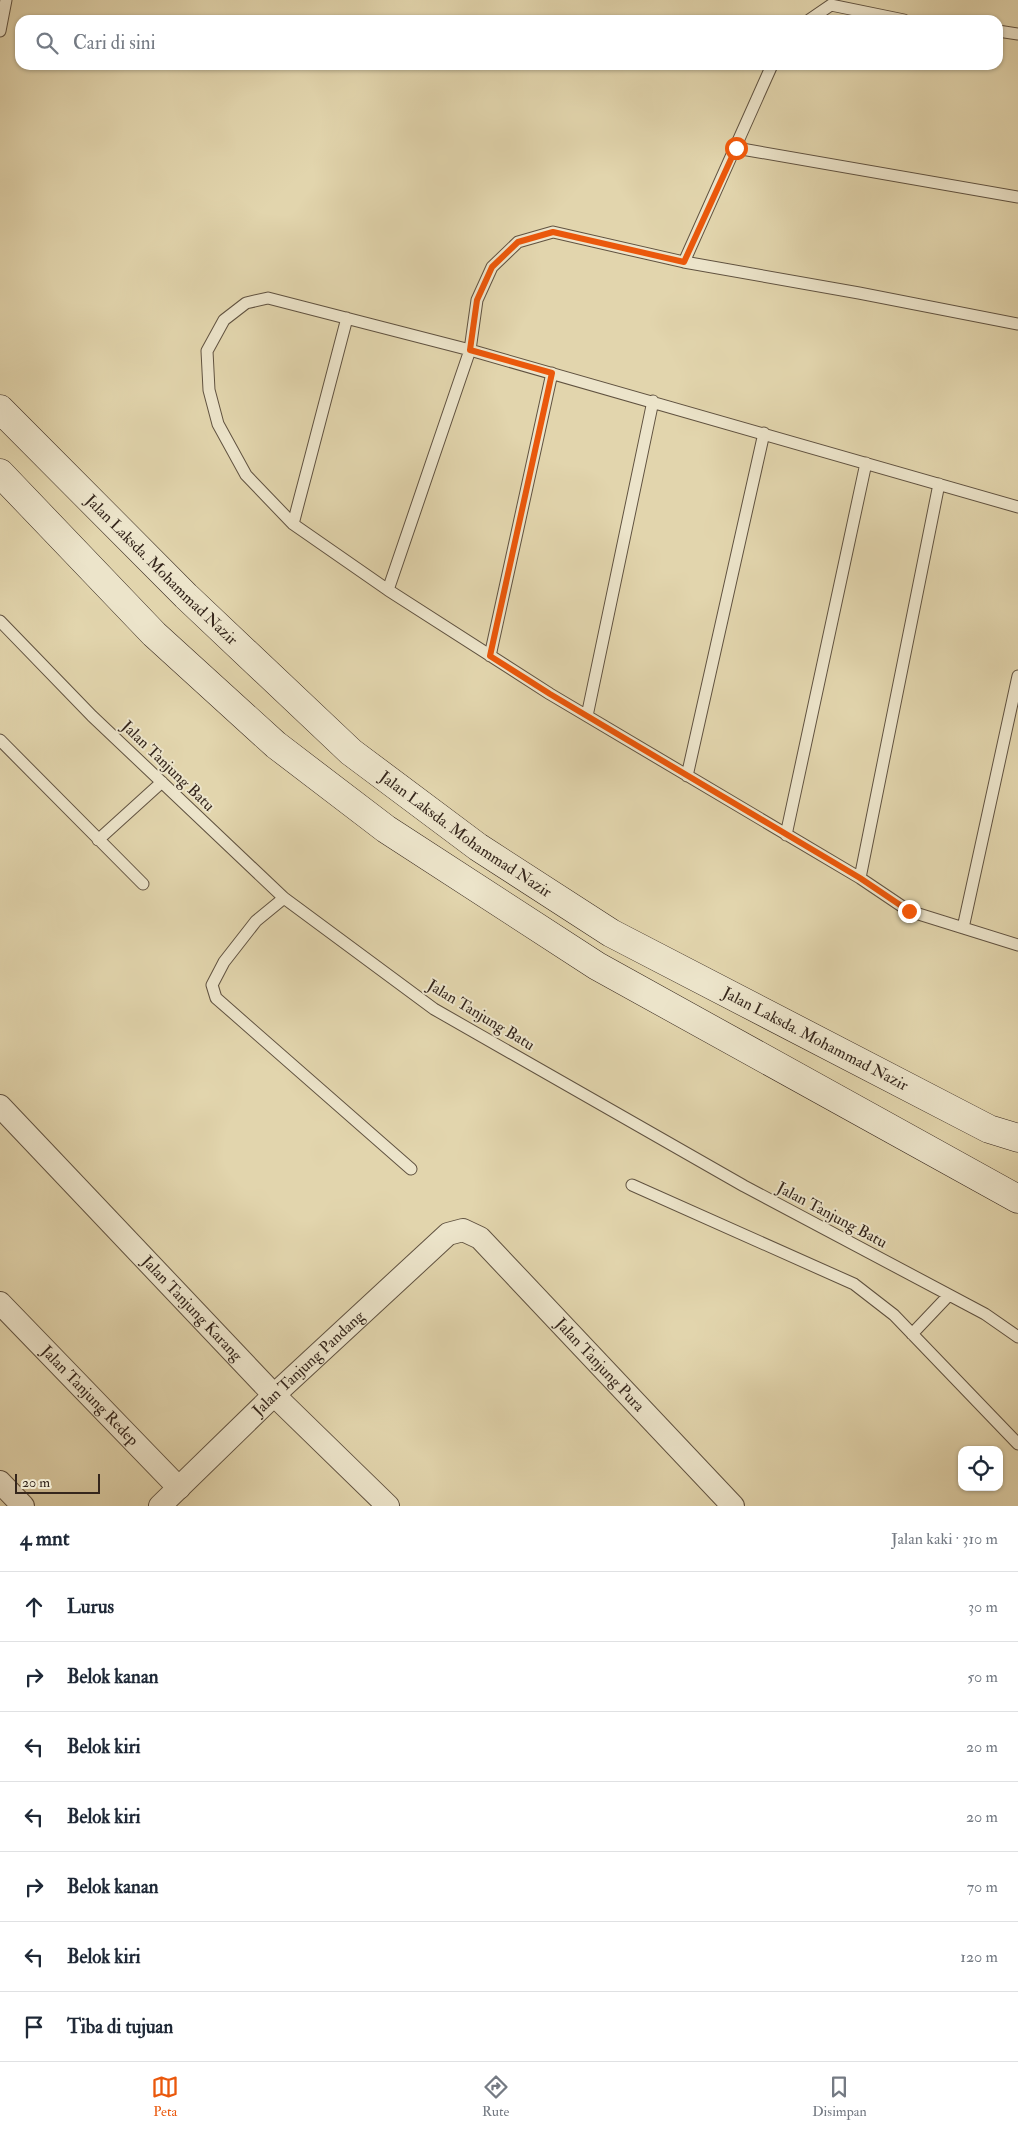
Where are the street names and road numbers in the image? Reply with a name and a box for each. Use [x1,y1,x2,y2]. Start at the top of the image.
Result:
street label: Jalan Laksda. Mohammad Nazir [79,490,242,650]
street label: Jalan Tanjung Batu [116,716,219,816]
street label: Jalan Laksda. Mohammad Nazir [374,766,555,902]
street label: Jalan Tanjung Batu [422,975,538,1056]
street label: Jalan Laksda. Mohammad Nazir [718,982,912,1095]
street label: Jalan Tanjung Batu [772,1177,891,1253]
street label: Jalan Tanjung Karang [136,1251,247,1366]
street label: Jalan Tanjung Pandang [248,1306,370,1422]
street label: Jalan Tanjung Pura [549,1313,649,1416]
street label: Jalan Tanjung Redep [35,1341,143,1451]

